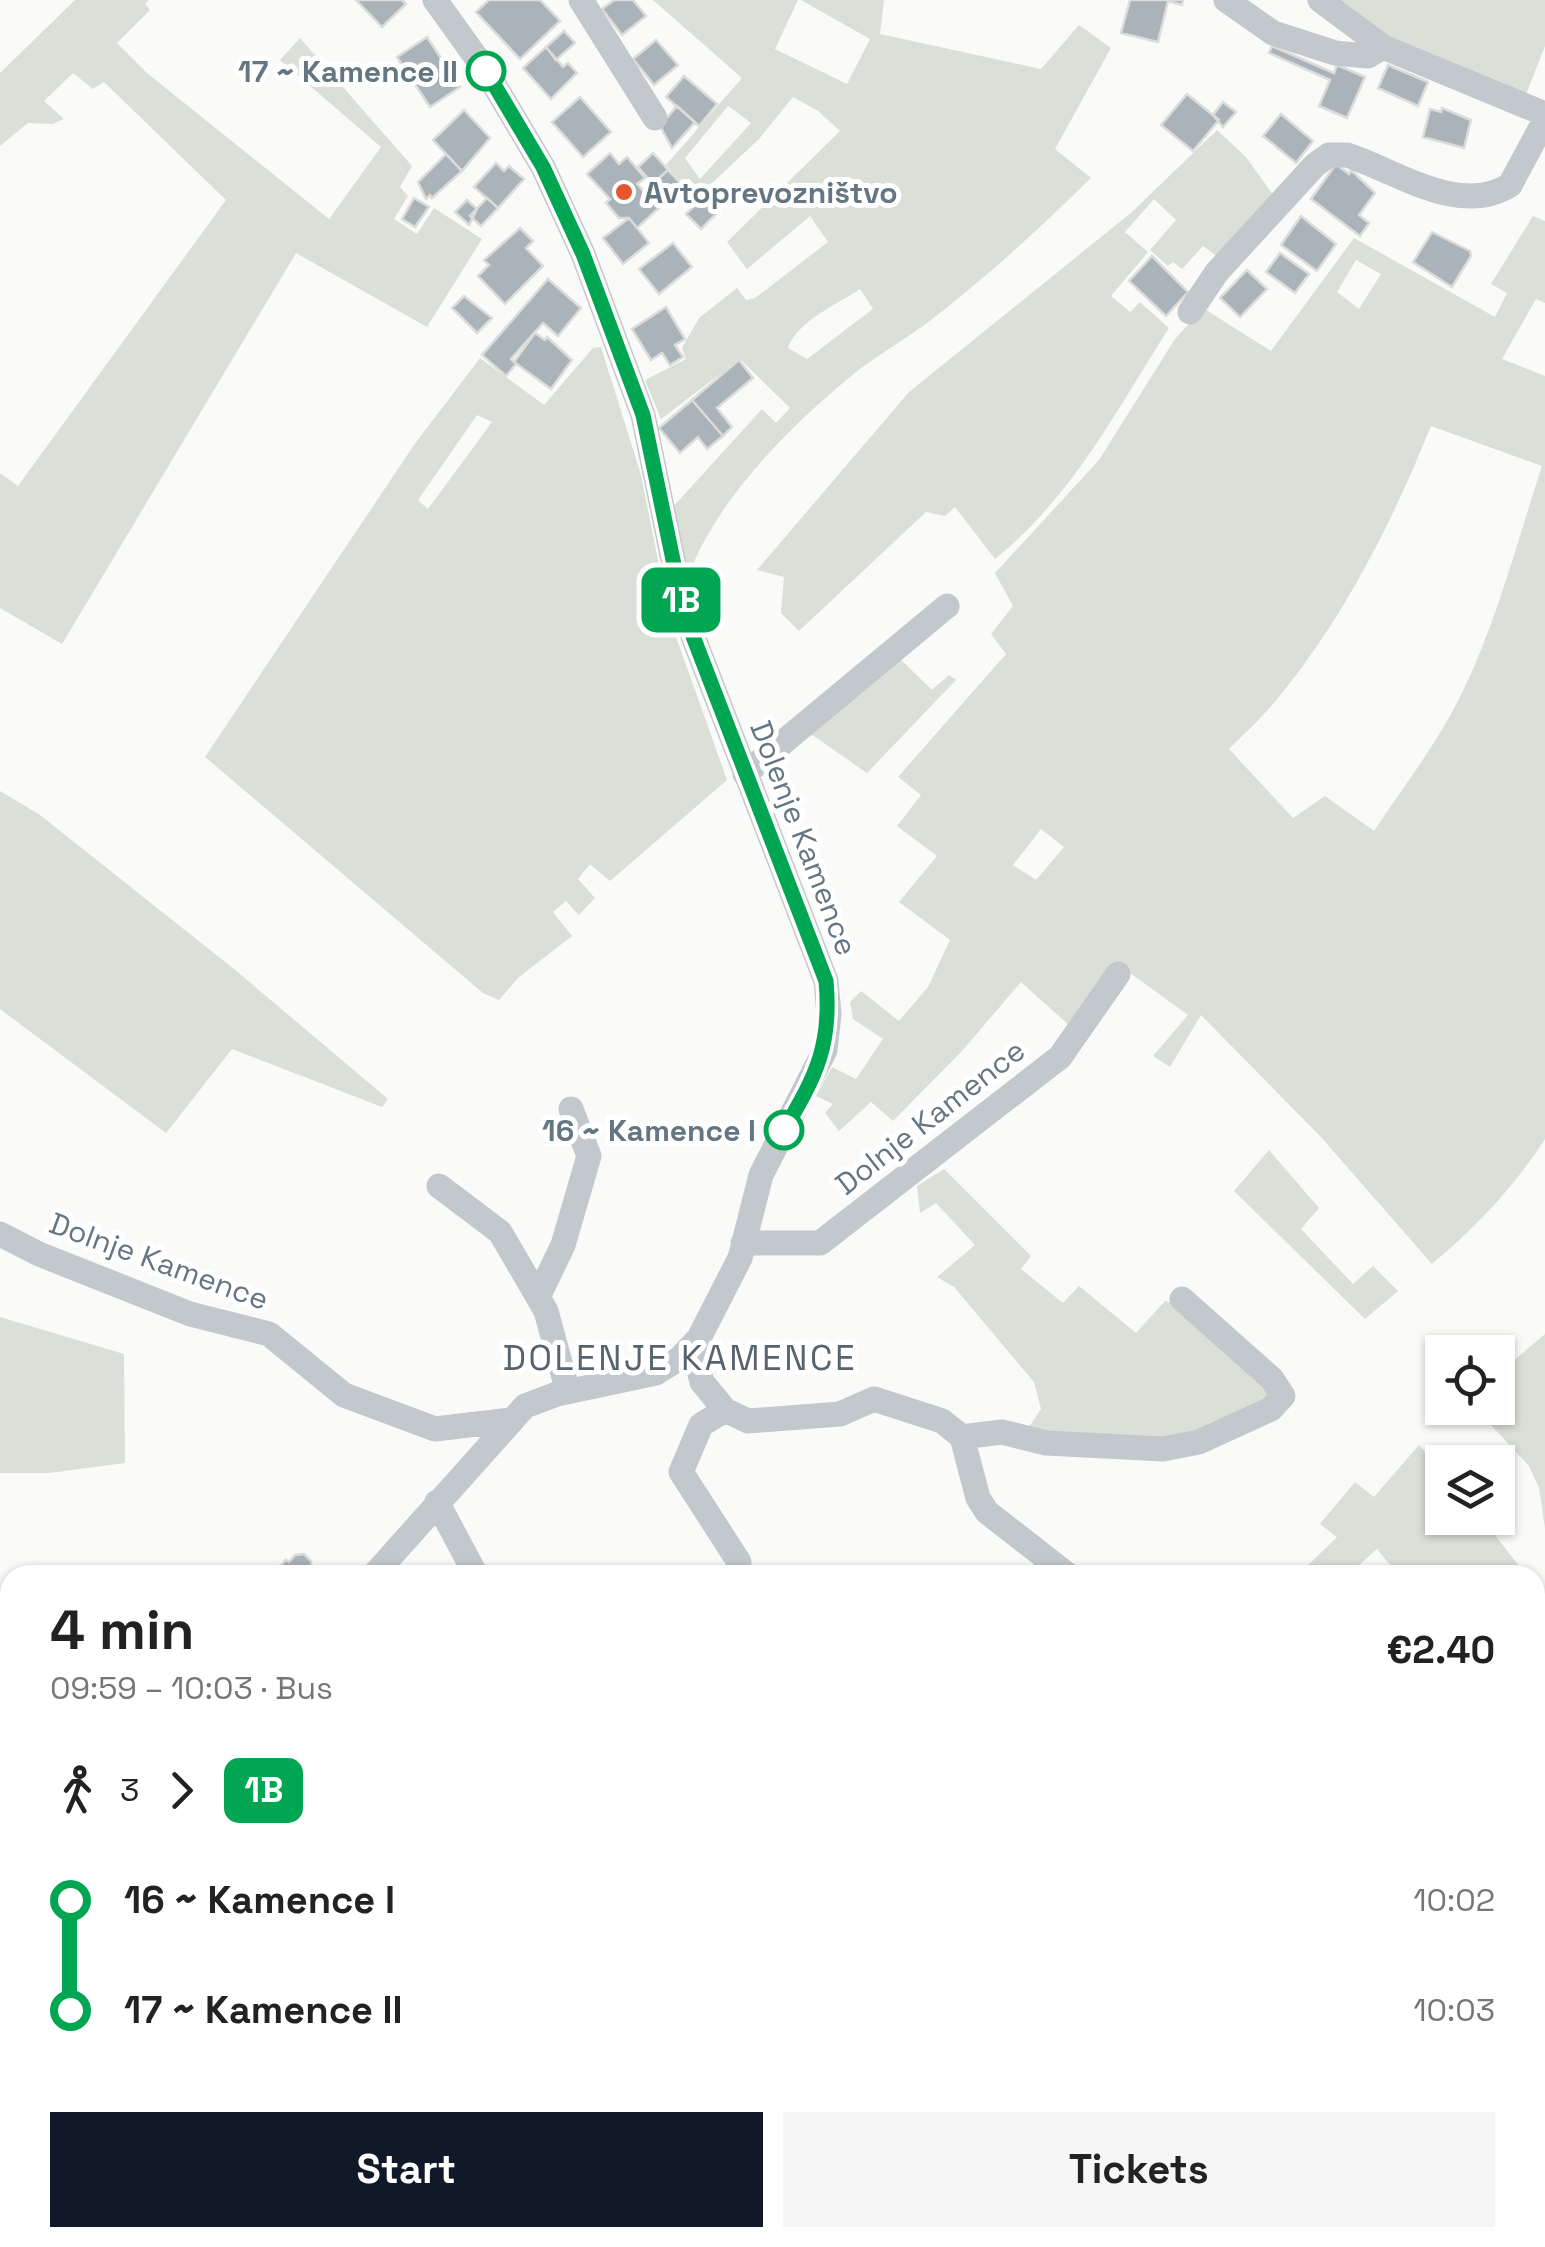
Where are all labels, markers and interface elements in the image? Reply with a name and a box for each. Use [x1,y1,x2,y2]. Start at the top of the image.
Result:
place label: 17 ~ Kamence II [238,52,458,91]
marker: 17 ~ Kamence II [467,52,505,90]
place label: Avtoprevozništvo [644,173,898,212]
marker: Avtoprevozništvo [613,181,635,203]
line badge: 1B [636,568,726,632]
text: 1B [661,578,701,622]
street label: Dolenje Kamence [741,715,867,961]
street label: Dolnje Kamence [827,1031,1033,1203]
place label: 16 ~ Kamence I [542,1111,756,1150]
marker: 16 ~ Kamence I [765,1111,803,1149]
street label: Dolnje Kamence [44,1203,274,1319]
map controls [1425,1335,1515,1535]
button: locate [1425,1335,1515,1425]
district label: DOLENJE KAMENCE [503,1336,857,1380]
button: layers [1425,1445,1515,1535]
text: 4 min [50,1595,194,1665]
text: €2.40 [1387,1626,1495,1674]
text: 09:59 – 10:03 · Bus [50,1668,333,1708]
icon: walk [50,1763,105,1818]
icon: forward [154,1763,209,1818]
text: 1B [244,1768,283,1812]
text: 3 [120,1770,139,1810]
text: 16 ~ Kamence I [124,1876,395,1924]
text: 10:02 [1413,1880,1495,1920]
text: 17 ~ Kamence II [124,1986,403,2034]
text: 10:03 [1413,1990,1495,2030]
button: Start [50,2112,763,2227]
button: Tickets [783,2112,1495,2227]

